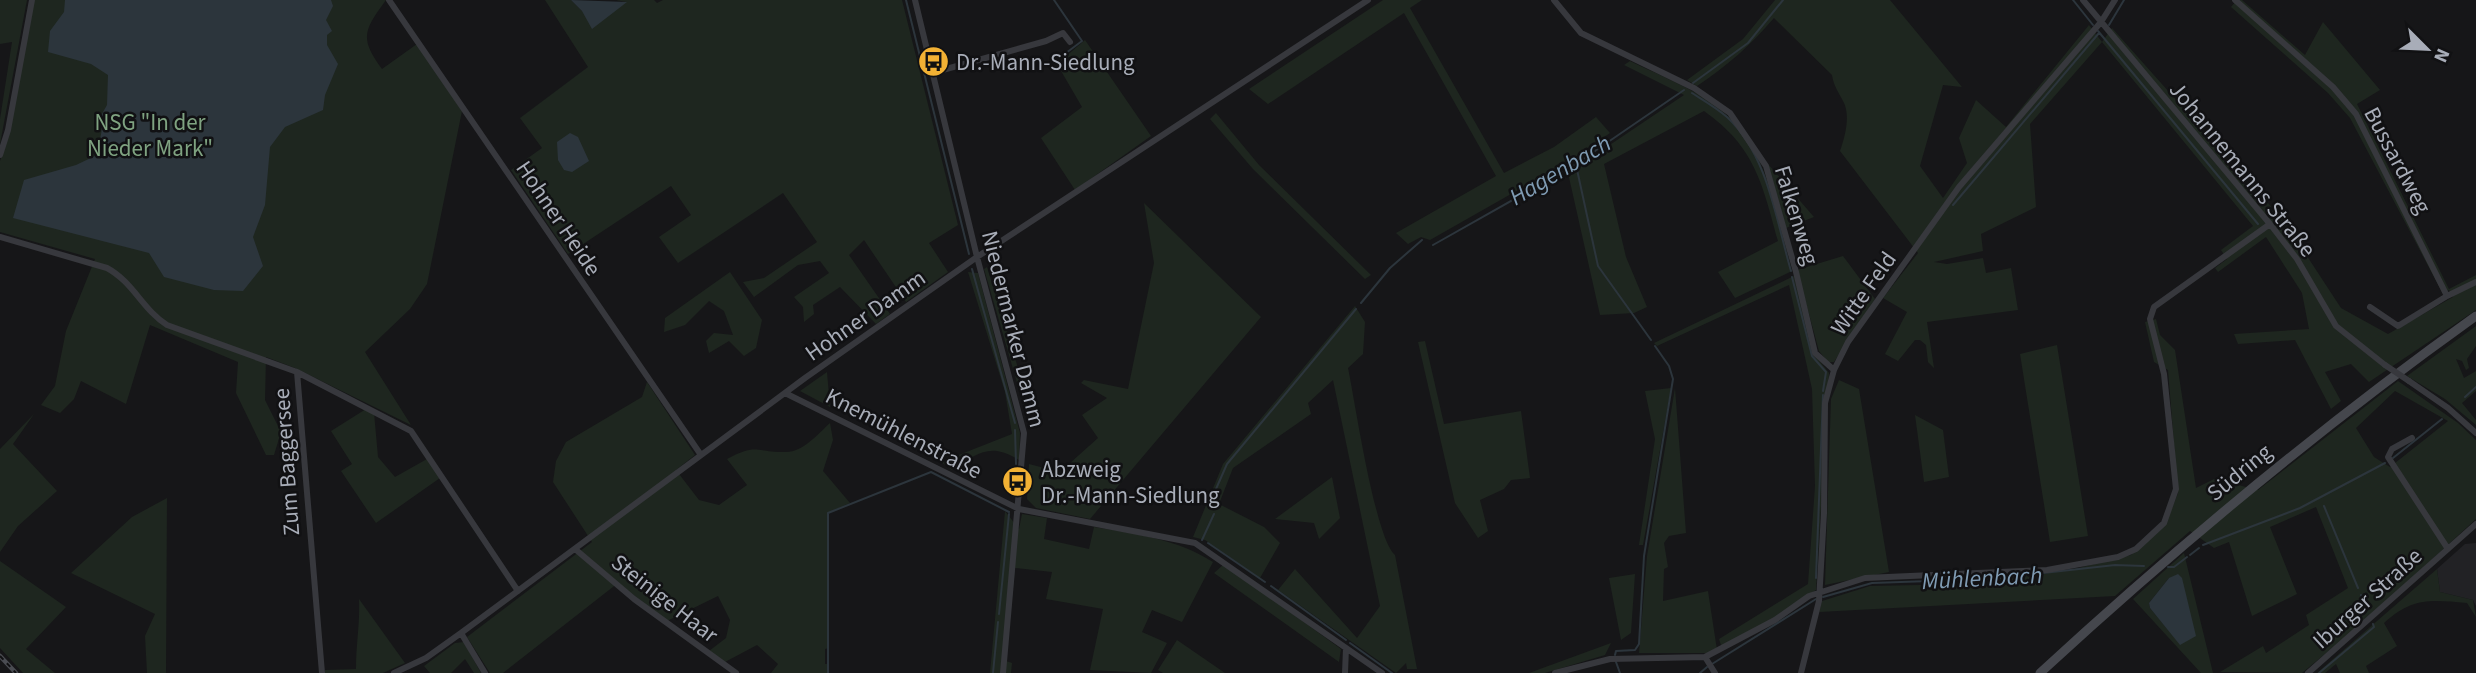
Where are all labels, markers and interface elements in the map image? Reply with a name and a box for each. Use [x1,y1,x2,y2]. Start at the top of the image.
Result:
north arrow [2392,14,2462,84]
text: N [2426,44,2456,67]
bus stop icon: Dr.-Mann-Siedlung [916,45,950,79]
place label: Dr.-Mann-Siedlung [956,46,1135,79]
street label: Johannemanns Straße [2161,74,2324,264]
street label: Bussardweg [2356,101,2440,220]
park label: NSG "In der Nieder Mark" [87,106,213,165]
water label: Hagenbach [1503,126,1618,215]
street label: Hohner Heide [508,154,609,283]
street label: Falkenweg [1766,161,1827,269]
street label: Niedermarker Damm [973,227,1054,431]
street label: Witte Feld [1822,245,1904,342]
street label: Hohner Damm [798,262,932,369]
street label: Knemühlenstraße [820,380,988,487]
street label: Zum Baggersee [265,387,308,537]
street label: Südring [2200,436,2279,509]
place label: Abzweig Dr.-Mann-Siedlung [1041,453,1220,512]
bus stop icon: Abzweig Dr.-Mann-Siedlung [1001,465,1035,499]
street label: Iburger Straße [2305,540,2429,657]
street label: Steinige Haar [604,546,726,651]
water label: Mühlenbach [1921,558,2043,599]

